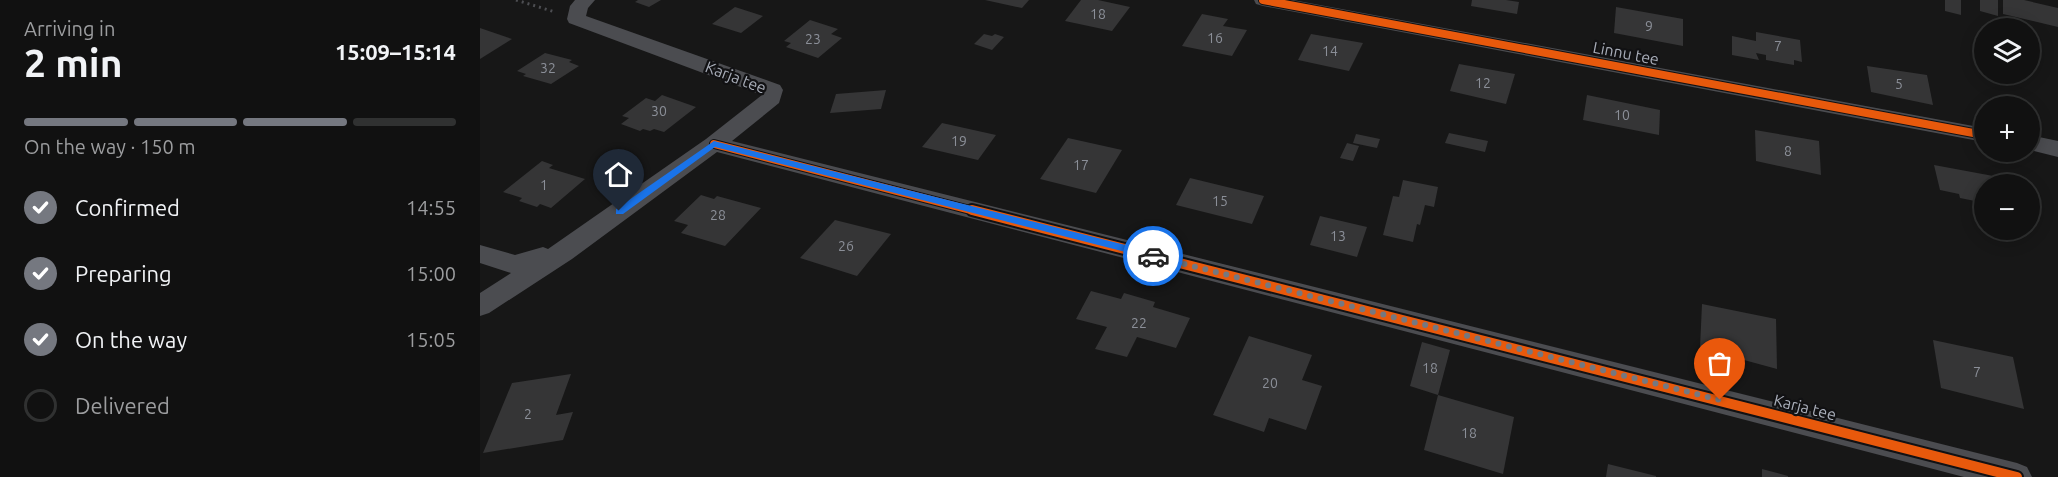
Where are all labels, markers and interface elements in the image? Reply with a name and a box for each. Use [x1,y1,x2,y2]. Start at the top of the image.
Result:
house number: 18 [1090,6,1106,22]
text: Arriving in [24,17,115,40]
house number: 9 [1645,18,1653,34]
map controls [1974,18,2040,240]
button: layers [1974,18,2040,84]
house number: 16 [1207,30,1223,46]
house number: 23 [805,31,821,47]
street label: Linnu tee [1591,38,1661,68]
house number: 7 [1774,38,1782,54]
text: 15:09–15:14 [335,39,456,64]
text: 2 min [24,41,123,84]
house number: 14 [1322,43,1338,59]
street label: Karja tee [703,57,769,97]
house number: 32 [540,60,556,76]
house number: 12 [1475,75,1491,91]
house number: 5 [1895,76,1903,92]
button: + [1974,96,2040,162]
house number: 30 [651,103,667,119]
house number: 10 [1614,107,1630,123]
house number: 19 [951,133,967,149]
text: On the way · 150 m [24,135,196,158]
house number: 8 [1784,143,1792,159]
pin [593,149,644,211]
house number: 17 [1073,157,1089,173]
icon: home [602,158,635,191]
button: − [1974,174,2040,240]
house number: 1 [540,177,548,193]
icon: check [24,191,57,224]
house number: 15 [1212,193,1228,209]
text: Confirmed [75,195,180,220]
text: 14:55 [406,196,456,219]
house number: 28 [710,207,726,223]
courier [1123,226,1183,286]
house number: 13 [1330,228,1346,244]
house number: 26 [838,238,854,254]
icon: car [1137,240,1170,273]
icon: check [24,257,57,290]
text: Preparing [75,261,172,286]
text: 15:00 [406,262,456,285]
house number: 22 [1131,315,1147,331]
icon: check [24,323,57,356]
text: On the way [75,327,187,352]
text: 15:05 [406,328,456,351]
pin [1694,338,1745,400]
icon: bag [1703,347,1736,380]
house number: 18 [1422,360,1438,376]
house number: 7 [1973,364,1981,380]
house number: 20 [1262,375,1278,391]
street label: Karja tee [1772,391,1838,423]
text: Delivered [75,393,170,418]
house number: 2 [524,406,532,422]
house number: 18 [1461,425,1477,441]

